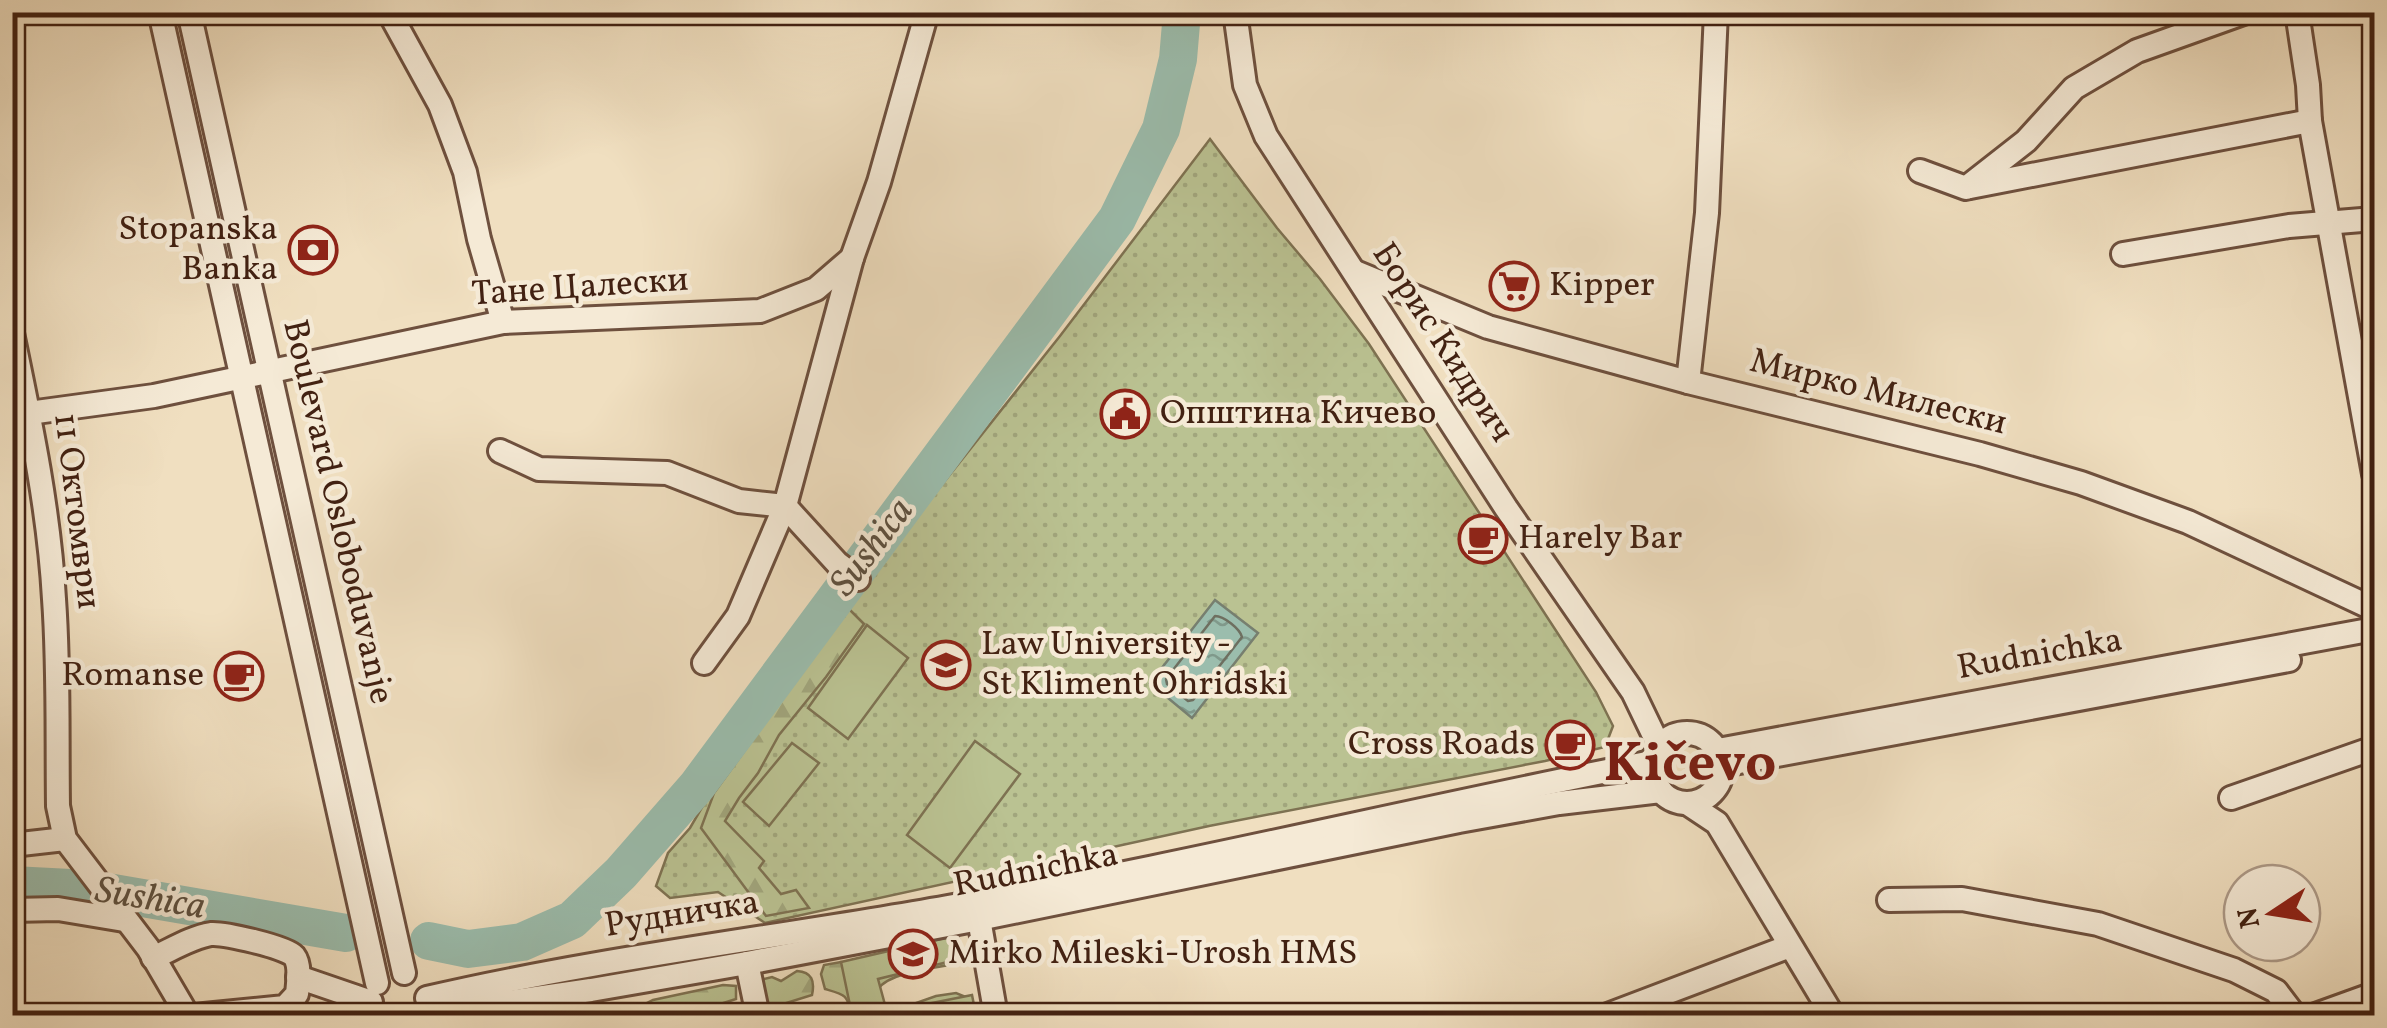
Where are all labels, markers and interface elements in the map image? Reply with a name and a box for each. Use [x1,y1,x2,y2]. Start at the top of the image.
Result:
place label: Stopanska Banka [118,206,278,294]
bank icon: Stopanska Banka [287,224,339,276]
street label: Борис Кидрич [1359,234,1525,452]
street label: Тане Цалески [470,256,690,320]
supermarket icon: Kipper [1488,260,1540,312]
place label: Kipper [1549,262,1655,310]
street label: Boulevard Osloboduvanje [269,315,405,709]
street label: Мирко Милески [1745,338,2011,448]
public building icon: Општина Кичево [1099,388,1151,440]
place label: Општина Кичево [1160,390,1436,438]
street label: 11 Октомври [40,410,112,612]
water label: Sushica [818,488,928,608]
cafe icon: Harely Bar [1457,513,1509,565]
place label: Harely Bar [1518,515,1682,563]
street label: Rudnichka [1954,617,2126,693]
place label: Law University - St Kliment Ohridski [981,621,1288,709]
school or university icon: Law University - St Kliment Ohridski [920,639,972,691]
cafe icon: Romanse [213,650,265,702]
place label: Romanse [61,652,204,700]
cafe icon: Cross Roads [1544,719,1596,771]
place label: Cross Roads [1348,721,1535,769]
district label: Kičevo [1604,728,1776,804]
street label: Rudnichka [949,832,1123,910]
north arrow [2222,863,2322,963]
water label: Sushica [91,865,209,935]
street label: Рудничка [601,879,763,951]
text: N [2229,904,2271,932]
school or university icon: Mirko Mileski-Urosh HMS [887,928,939,980]
place label: Mirko Mileski-Urosh HMS [948,930,1357,978]

